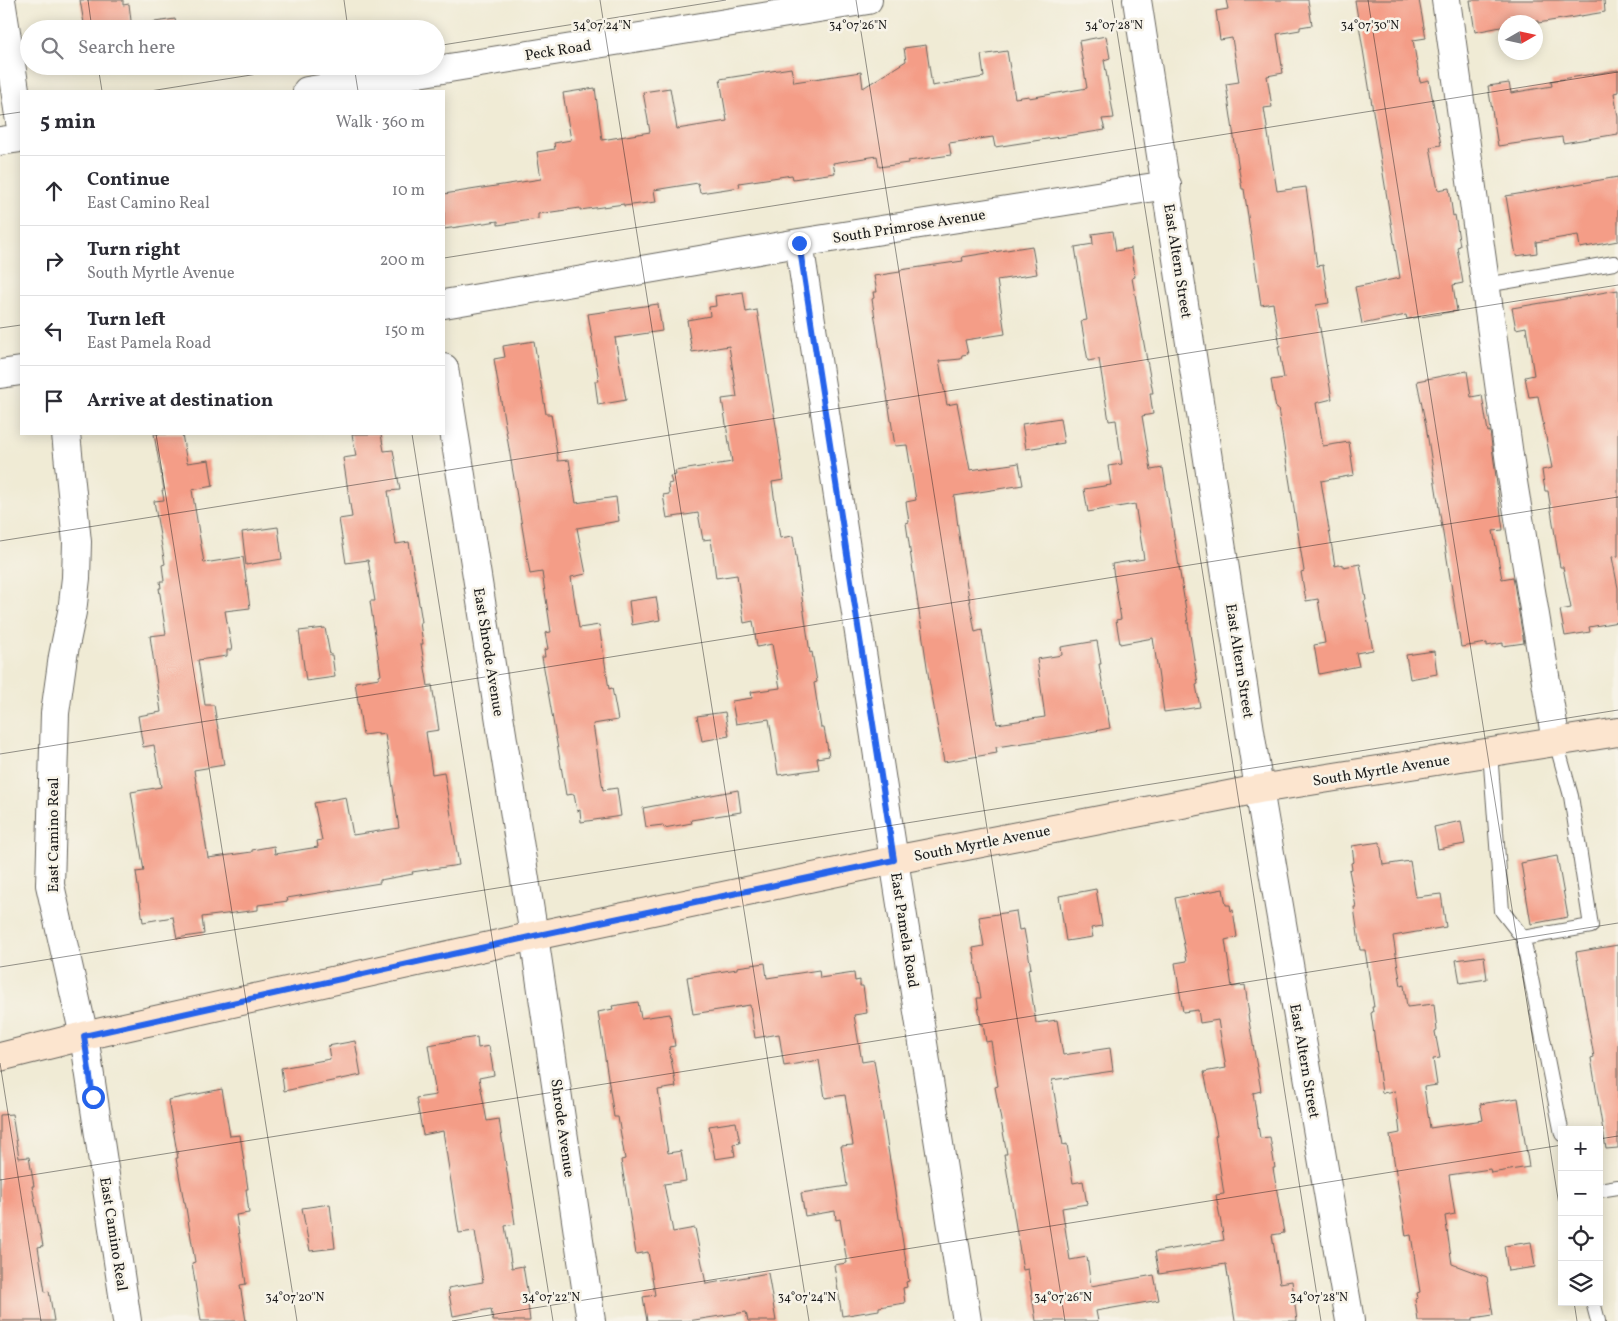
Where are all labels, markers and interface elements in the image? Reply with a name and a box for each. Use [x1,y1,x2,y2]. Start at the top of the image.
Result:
north arrow [1498,15,1543,60]
text: 34°07'24"N [573,18,631,34]
text: 34°07'26"N [829,18,887,34]
text: 34°07'28"N [1085,18,1143,34]
text: 34°07'30"N [1341,18,1399,34]
search box [20,20,445,75]
icon: search [38,34,66,62]
text: Search here [78,35,175,61]
street label: Peck Road [524,36,593,67]
text: 5 min [40,108,96,137]
text: Walk · 360 m [336,112,425,134]
text: Continue [87,167,170,193]
icon: ahead [40,177,68,205]
text: 10 m [392,180,425,202]
text: East Camino Real [87,193,210,215]
street label: East Altern Street [1157,202,1196,320]
street label: South Primrose Avenue [831,205,987,250]
route end [788,232,811,255]
text: Turn right [87,237,180,263]
icon: right [40,247,68,275]
text: 200 m [380,250,425,272]
text: South Myrtle Avenue [87,263,235,285]
text: Turn left [87,307,166,333]
icon: left [40,317,68,345]
text: 150 m [384,320,425,342]
text: East Pamela Road [87,333,211,355]
icon: arrive [40,387,68,415]
text: Arrive at destination [87,388,273,414]
street label: East Shrode Avenue [467,586,508,718]
street label: East Altern Street [1219,602,1258,720]
street label: South Myrtle Avenue [1311,750,1451,793]
street label: East Camino Real [44,777,65,893]
street label: South Myrtle Avenue [912,821,1052,868]
street label: East Pamela Road [884,871,923,989]
street label: East Altern Street [1283,1002,1324,1120]
street label: Shrode Avenue [544,1078,579,1179]
route start [82,1086,105,1109]
map controls [1558,1126,1603,1306]
button: + [1558,1126,1603,1171]
button: − [1558,1171,1603,1216]
street label: East Camino Real [93,1176,132,1293]
button: locate [1558,1216,1603,1261]
button: layers [1558,1261,1603,1306]
text: 34°07'20"N [266,1290,325,1306]
text: 34°07'22"N [522,1290,580,1306]
text: 34°07'24"N [778,1290,836,1306]
text: 34°07'26"N [1034,1290,1092,1306]
text: 34°07'28"N [1290,1290,1348,1306]

